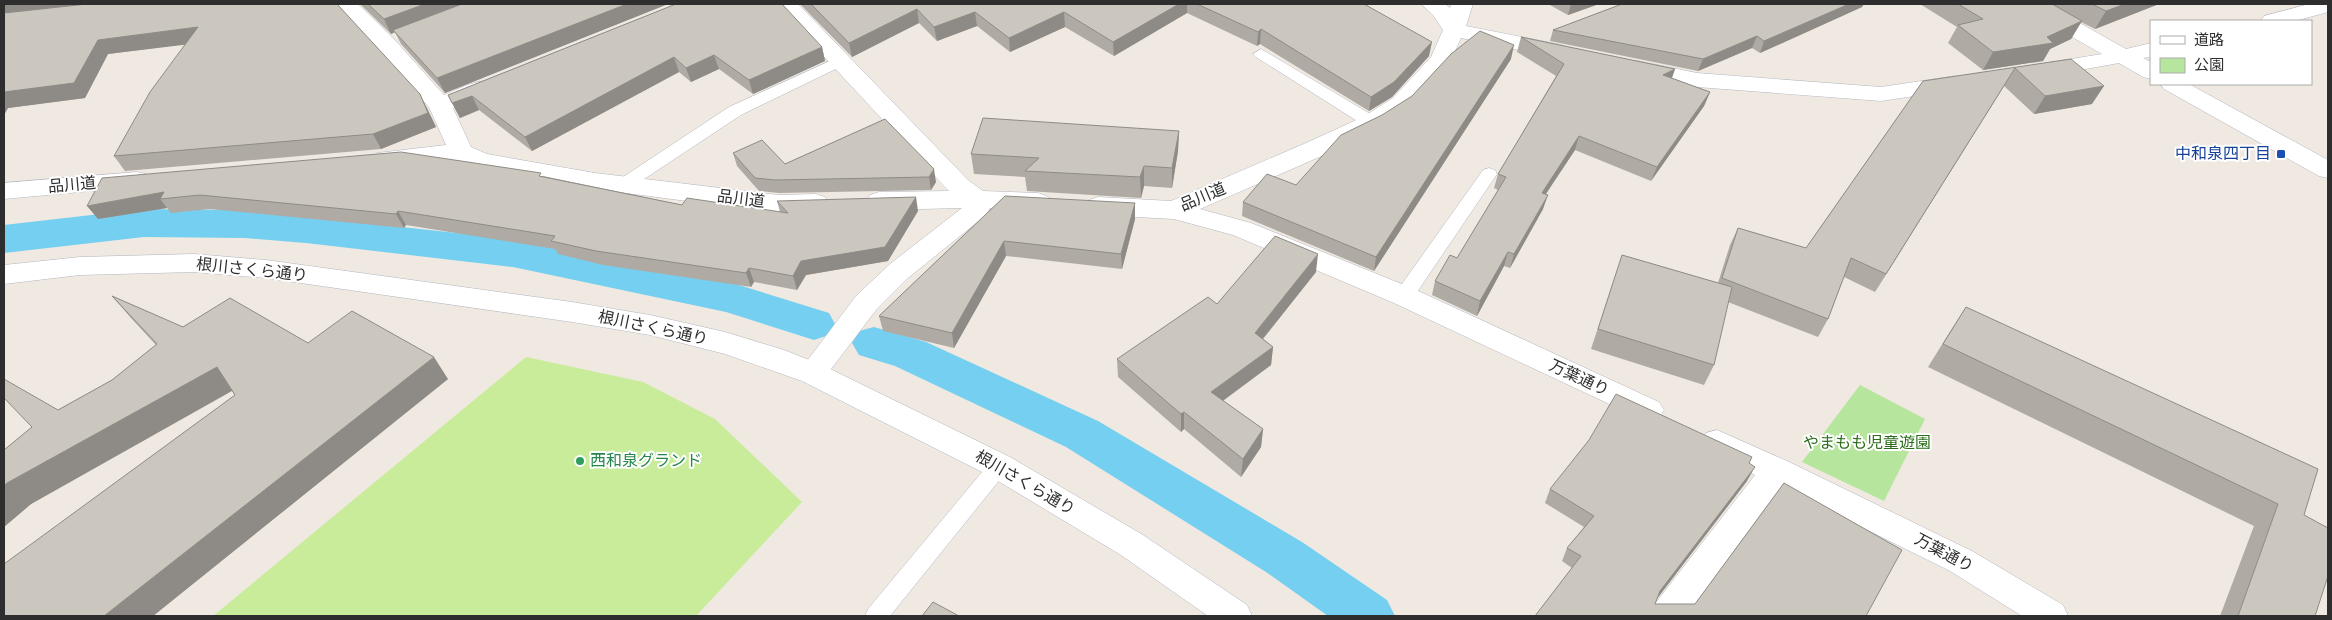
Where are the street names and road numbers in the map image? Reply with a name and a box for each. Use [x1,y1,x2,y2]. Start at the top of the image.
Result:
street label: 品川道 [47,173,97,197]
street label: 品川道 [1177,178,1229,216]
street label: 品川道 [716,186,766,212]
street label: 根川さくら通り [195,254,309,286]
street label: 根川さくら通り [596,307,710,349]
street label: 万葉通り [1546,355,1612,401]
street label: 根川さくら通り [971,446,1079,520]
street label: 万葉通り [1911,529,1977,577]

